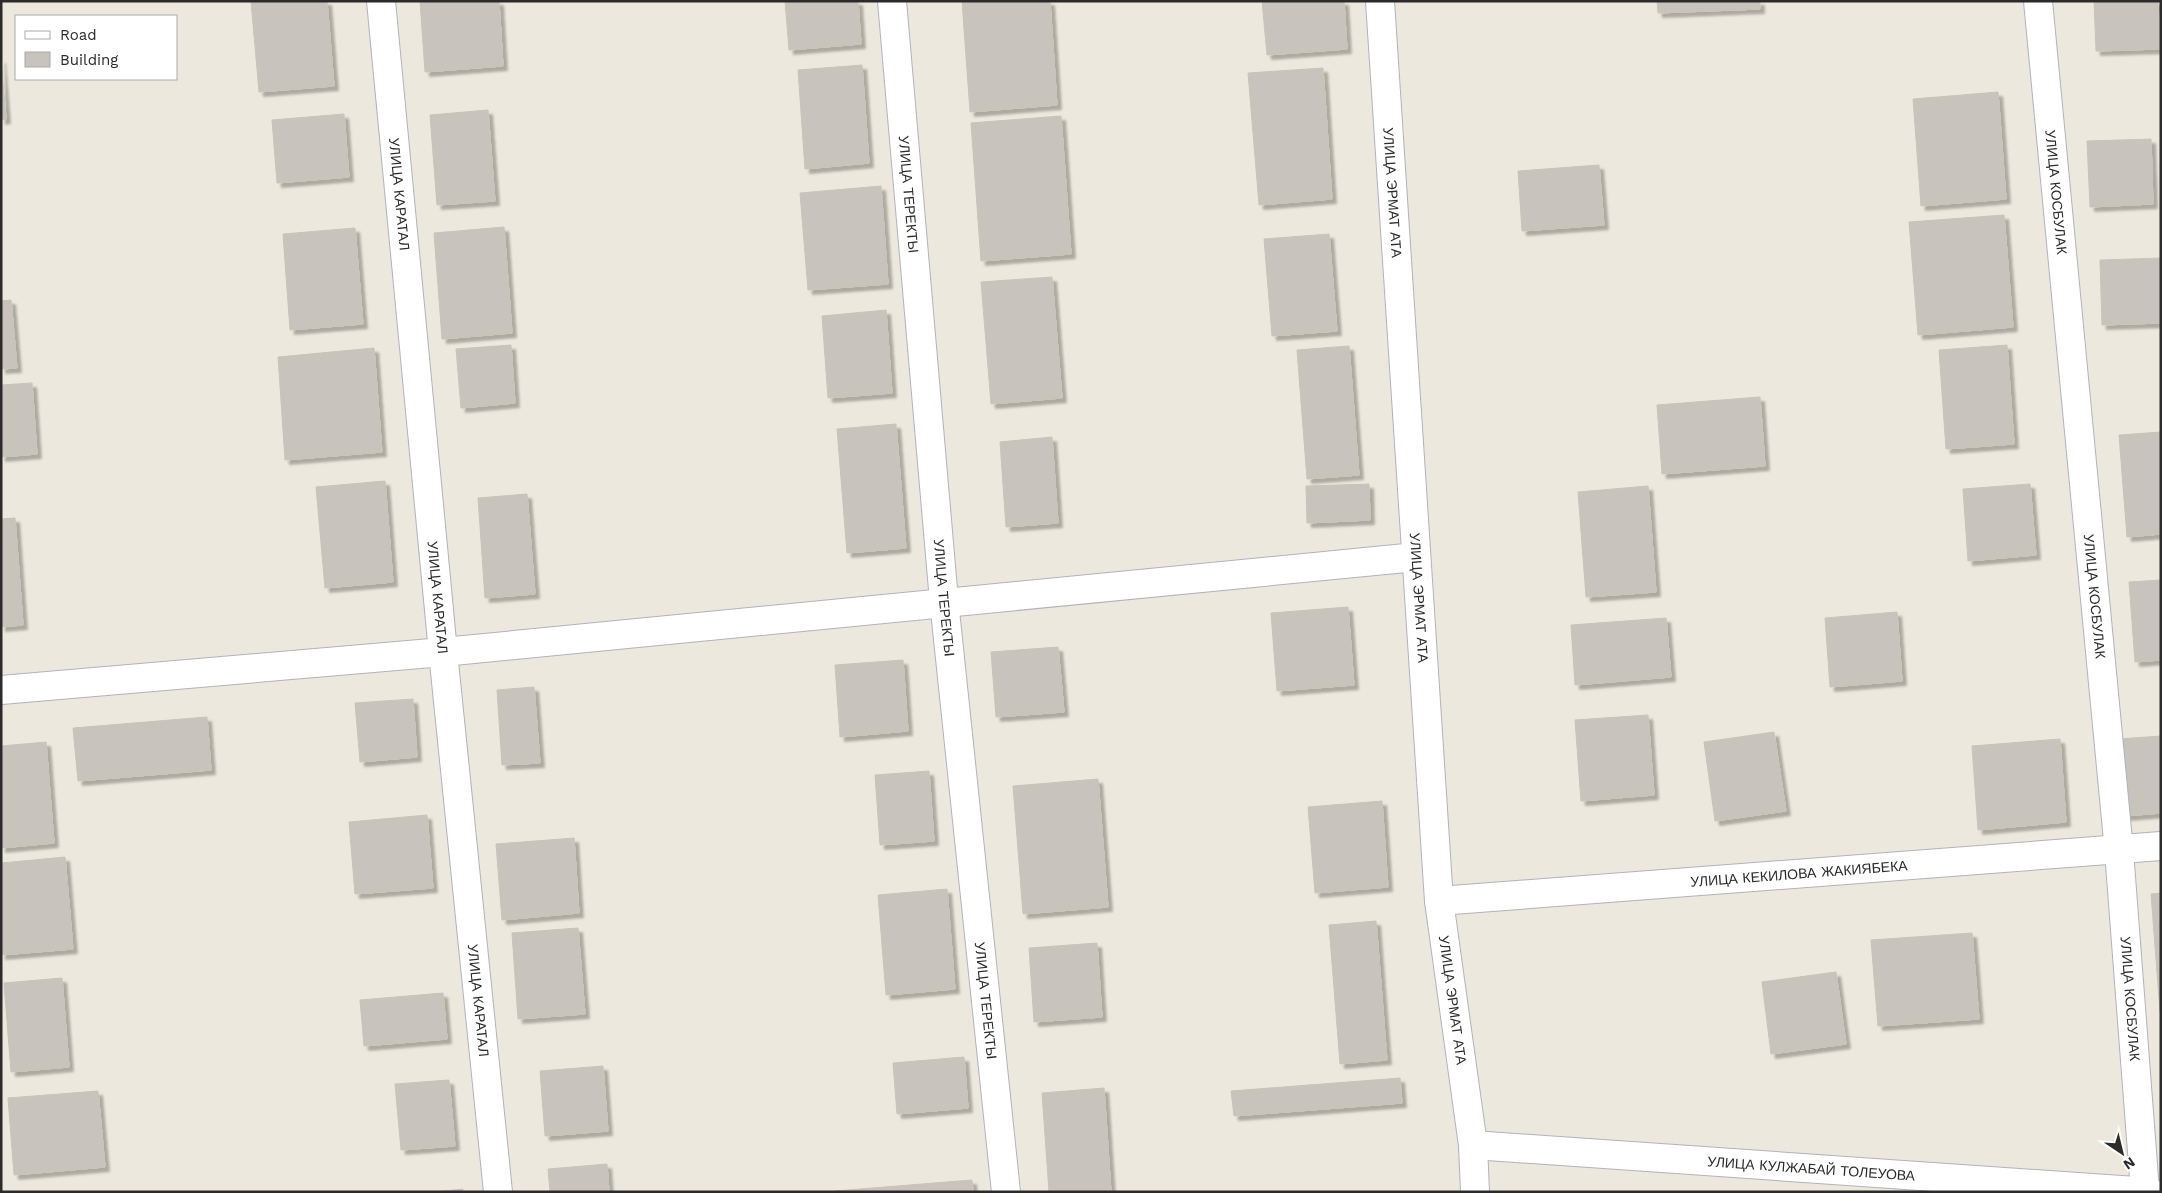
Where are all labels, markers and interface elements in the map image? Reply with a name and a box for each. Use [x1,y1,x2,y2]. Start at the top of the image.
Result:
legend [15,15,178,80]
text: Road [60,26,97,44]
text: Building [60,51,118,69]
street label: УЛИЦА ЭРМАТ АТА [1380,127,1405,259]
street label: УЛИЦА КОСБУЛАК [2042,129,2070,256]
street label: УЛИЦА ТЕРЕКТЫ [896,135,922,254]
street label: УЛИЦА КАРАТАЛ [386,137,413,251]
street label: УЛИЦА ЭРМАТ АТА [1407,532,1431,664]
street label: УЛИЦА КОСБУЛАК [2081,533,2109,660]
street label: УЛИЦА ТЕРЕКТЫ [931,538,958,657]
street label: УЛИЦА КАРАТАЛ [424,540,451,654]
street label: УЛИЦА КЕКИЛОВА ЖАКИЯБЕКА [1690,857,1909,890]
street label: УЛИЦА ЭРМАТ АТА [1436,934,1470,1066]
street label: УЛИЦА КОСБУЛАК [2118,936,2143,1063]
street label: УЛИЦА ТЕРЕКТЫ [972,941,1000,1060]
street label: УЛИЦА КАРАТАЛ [465,943,492,1057]
north arrow [2097,1128,2147,1178]
street label: УЛИЦА КУЛЖАБАЙ ТОЛЕУОВА [1707,1153,1916,1184]
text: N [2121,1154,2138,1173]

